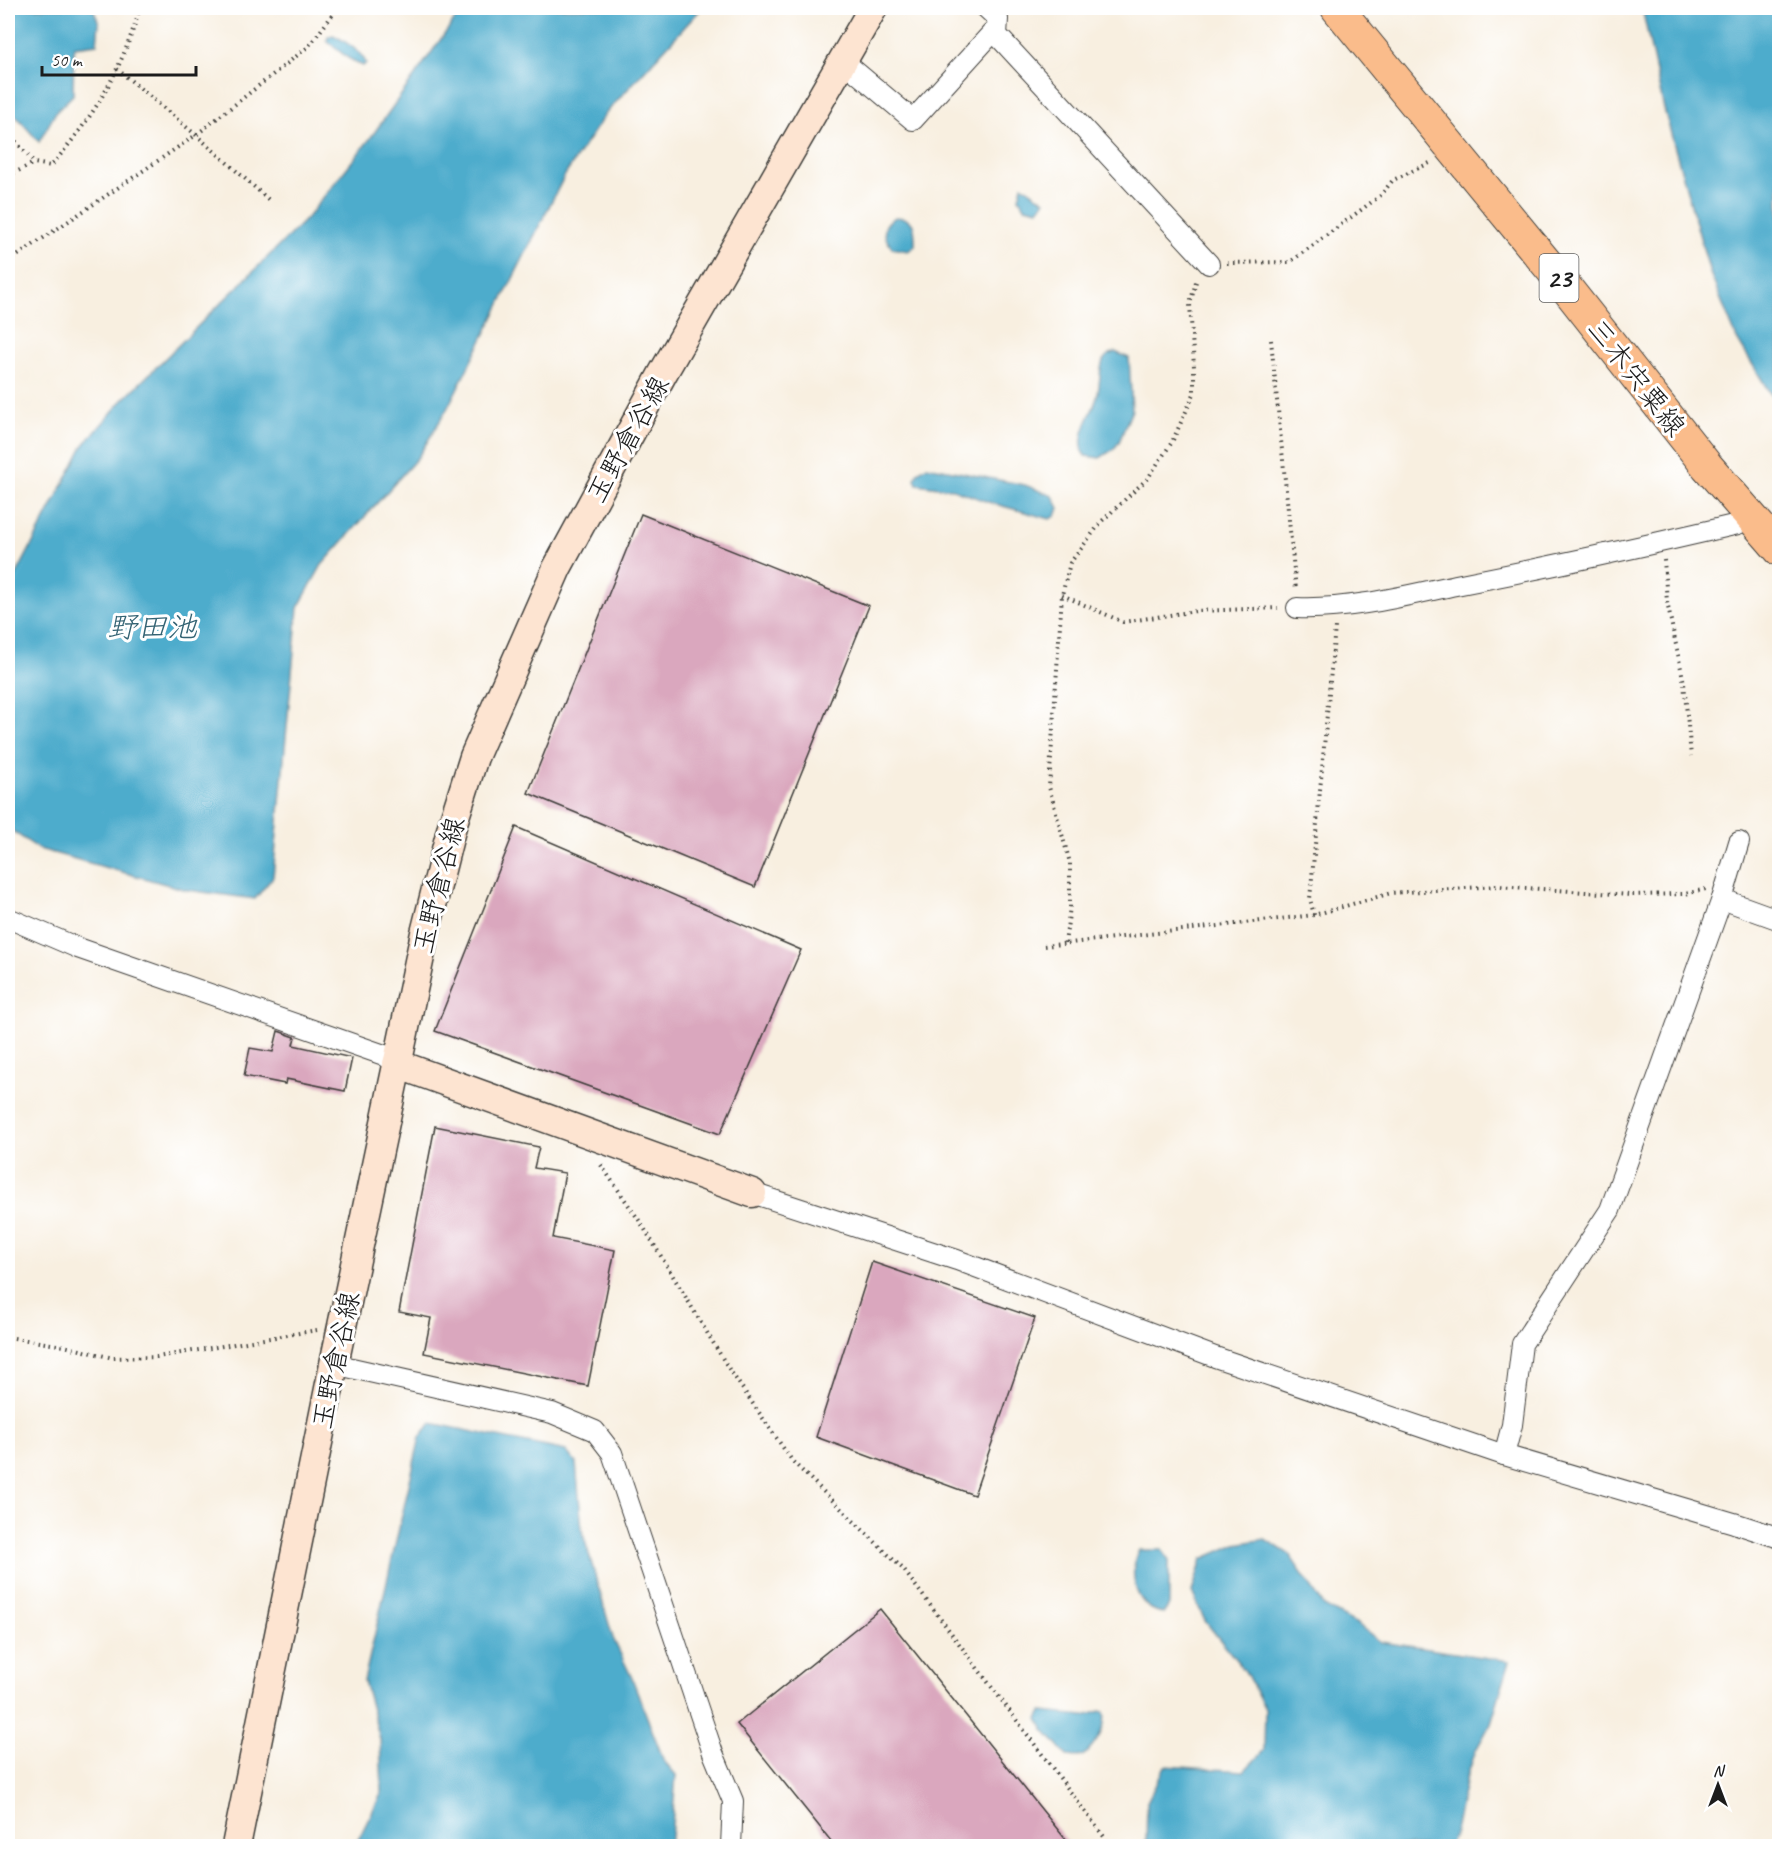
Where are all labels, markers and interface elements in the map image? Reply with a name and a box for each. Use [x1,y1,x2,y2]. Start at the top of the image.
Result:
scale bar [42,39,196,77]
text: 50 m [51,49,84,71]
road number: 23 [1540,254,1578,302]
street label: 三木宍粟線 [1580,311,1693,443]
street label: 玉野倉谷線 [578,370,677,509]
water label: 野田池 [107,608,198,646]
street label: 玉野倉谷線 [405,813,472,957]
street label: 玉野倉谷線 [304,1288,367,1432]
north arrow [1688,1755,1748,1815]
text: N [1713,1761,1726,1781]

